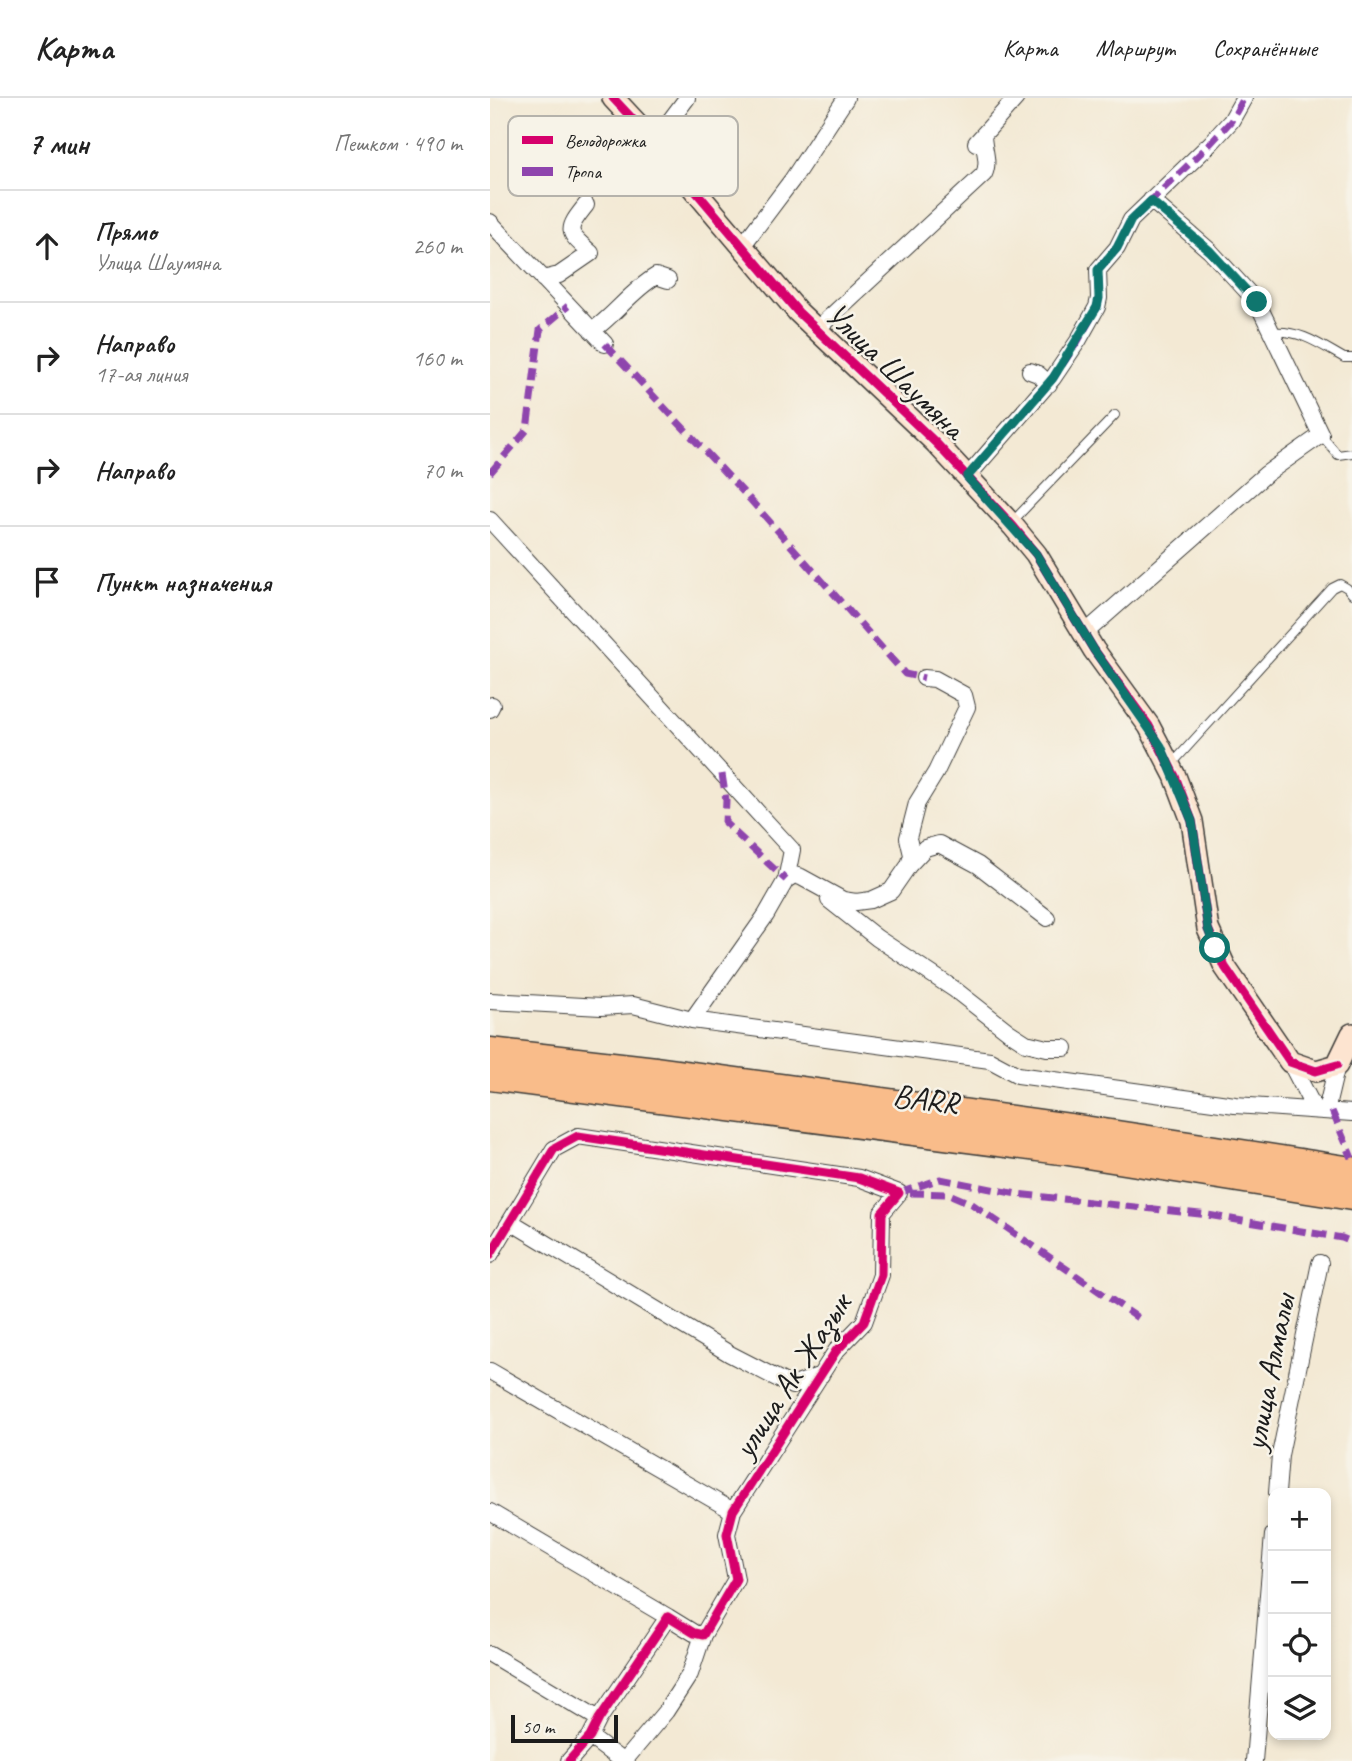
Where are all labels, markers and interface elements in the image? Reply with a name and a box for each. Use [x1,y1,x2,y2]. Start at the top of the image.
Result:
text: Карта [35,27,114,69]
text: Карта [1003,33,1058,63]
text: Маршрут [1096,33,1175,63]
text: Сохранённые [1213,33,1317,63]
legend [508,116,738,196]
text: 7 мин [28,125,89,163]
text: Пешком · 490 m [334,129,462,158]
text: Велодорожка [565,129,647,153]
text: Тропа [565,160,602,184]
text: Прямо [95,215,157,248]
icon: ahead [28,227,66,265]
text: 260 m [413,232,462,261]
text: Улица Шаумяна [95,248,220,277]
route end [1241,286,1272,317]
street label: Улица Шаумяна [816,293,976,450]
text: Направо [95,327,174,360]
icon: right [28,339,66,377]
text: 160 m [413,344,462,373]
text: 17-ая линия [95,360,187,389]
icon: right [28,451,66,489]
text: Направо [95,454,174,487]
text: 70 m [423,456,462,485]
icon: arrive [28,563,66,601]
text: Пункт назначения [95,566,271,599]
route start [1199,932,1230,963]
street label: BARR [890,1074,964,1124]
street label: улица Ак Жазык [722,1283,862,1467]
street label: улица Алмалы [1233,1288,1305,1456]
map controls [1268,1488,1331,1740]
button: + [1268,1488,1331,1551]
button: − [1268,1551,1331,1614]
button: locate [1268,1614,1331,1677]
button: layers [1268,1677,1331,1740]
scale bar [511,1712,618,1744]
text: 50 m [522,1715,554,1739]

